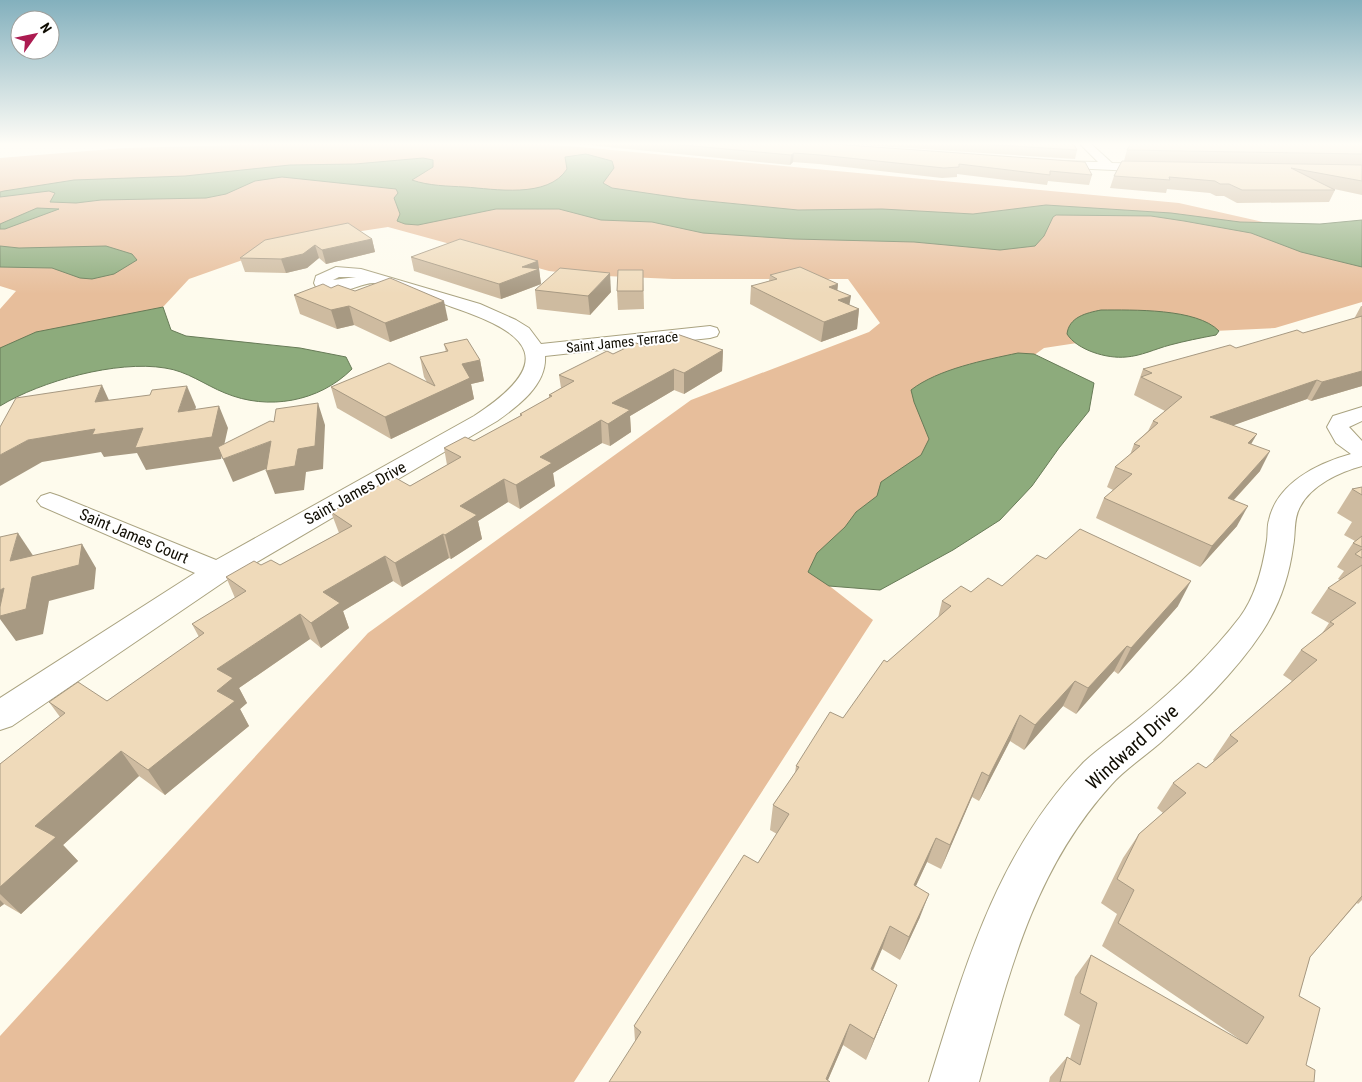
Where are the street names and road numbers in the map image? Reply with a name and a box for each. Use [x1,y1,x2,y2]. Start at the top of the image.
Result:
street label: Saint James Terrace [565,328,679,356]
street label: Saint James Drive [301,457,409,529]
street label: Saint James Court [77,504,192,568]
street label: Windward Drive [1081,700,1183,794]

